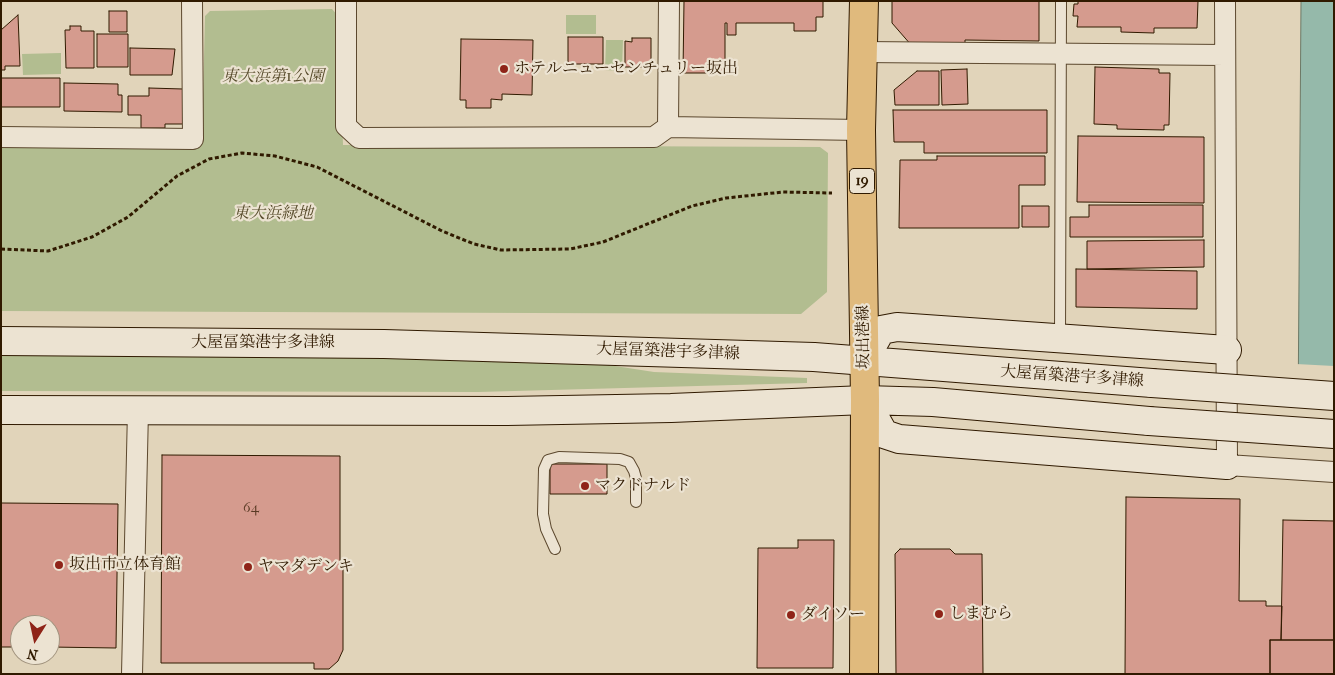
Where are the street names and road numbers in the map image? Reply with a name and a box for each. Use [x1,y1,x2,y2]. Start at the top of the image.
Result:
road number: 19 [850,168,874,194]
street label: 坂出港線 [854,305,874,369]
street label: 大屋冨築港宇多津線 [191,333,335,353]
street label: 大屋冨築港宇多津線 [596,340,740,364]
street label: 大屋冨築港宇多津線 [1000,362,1144,392]

